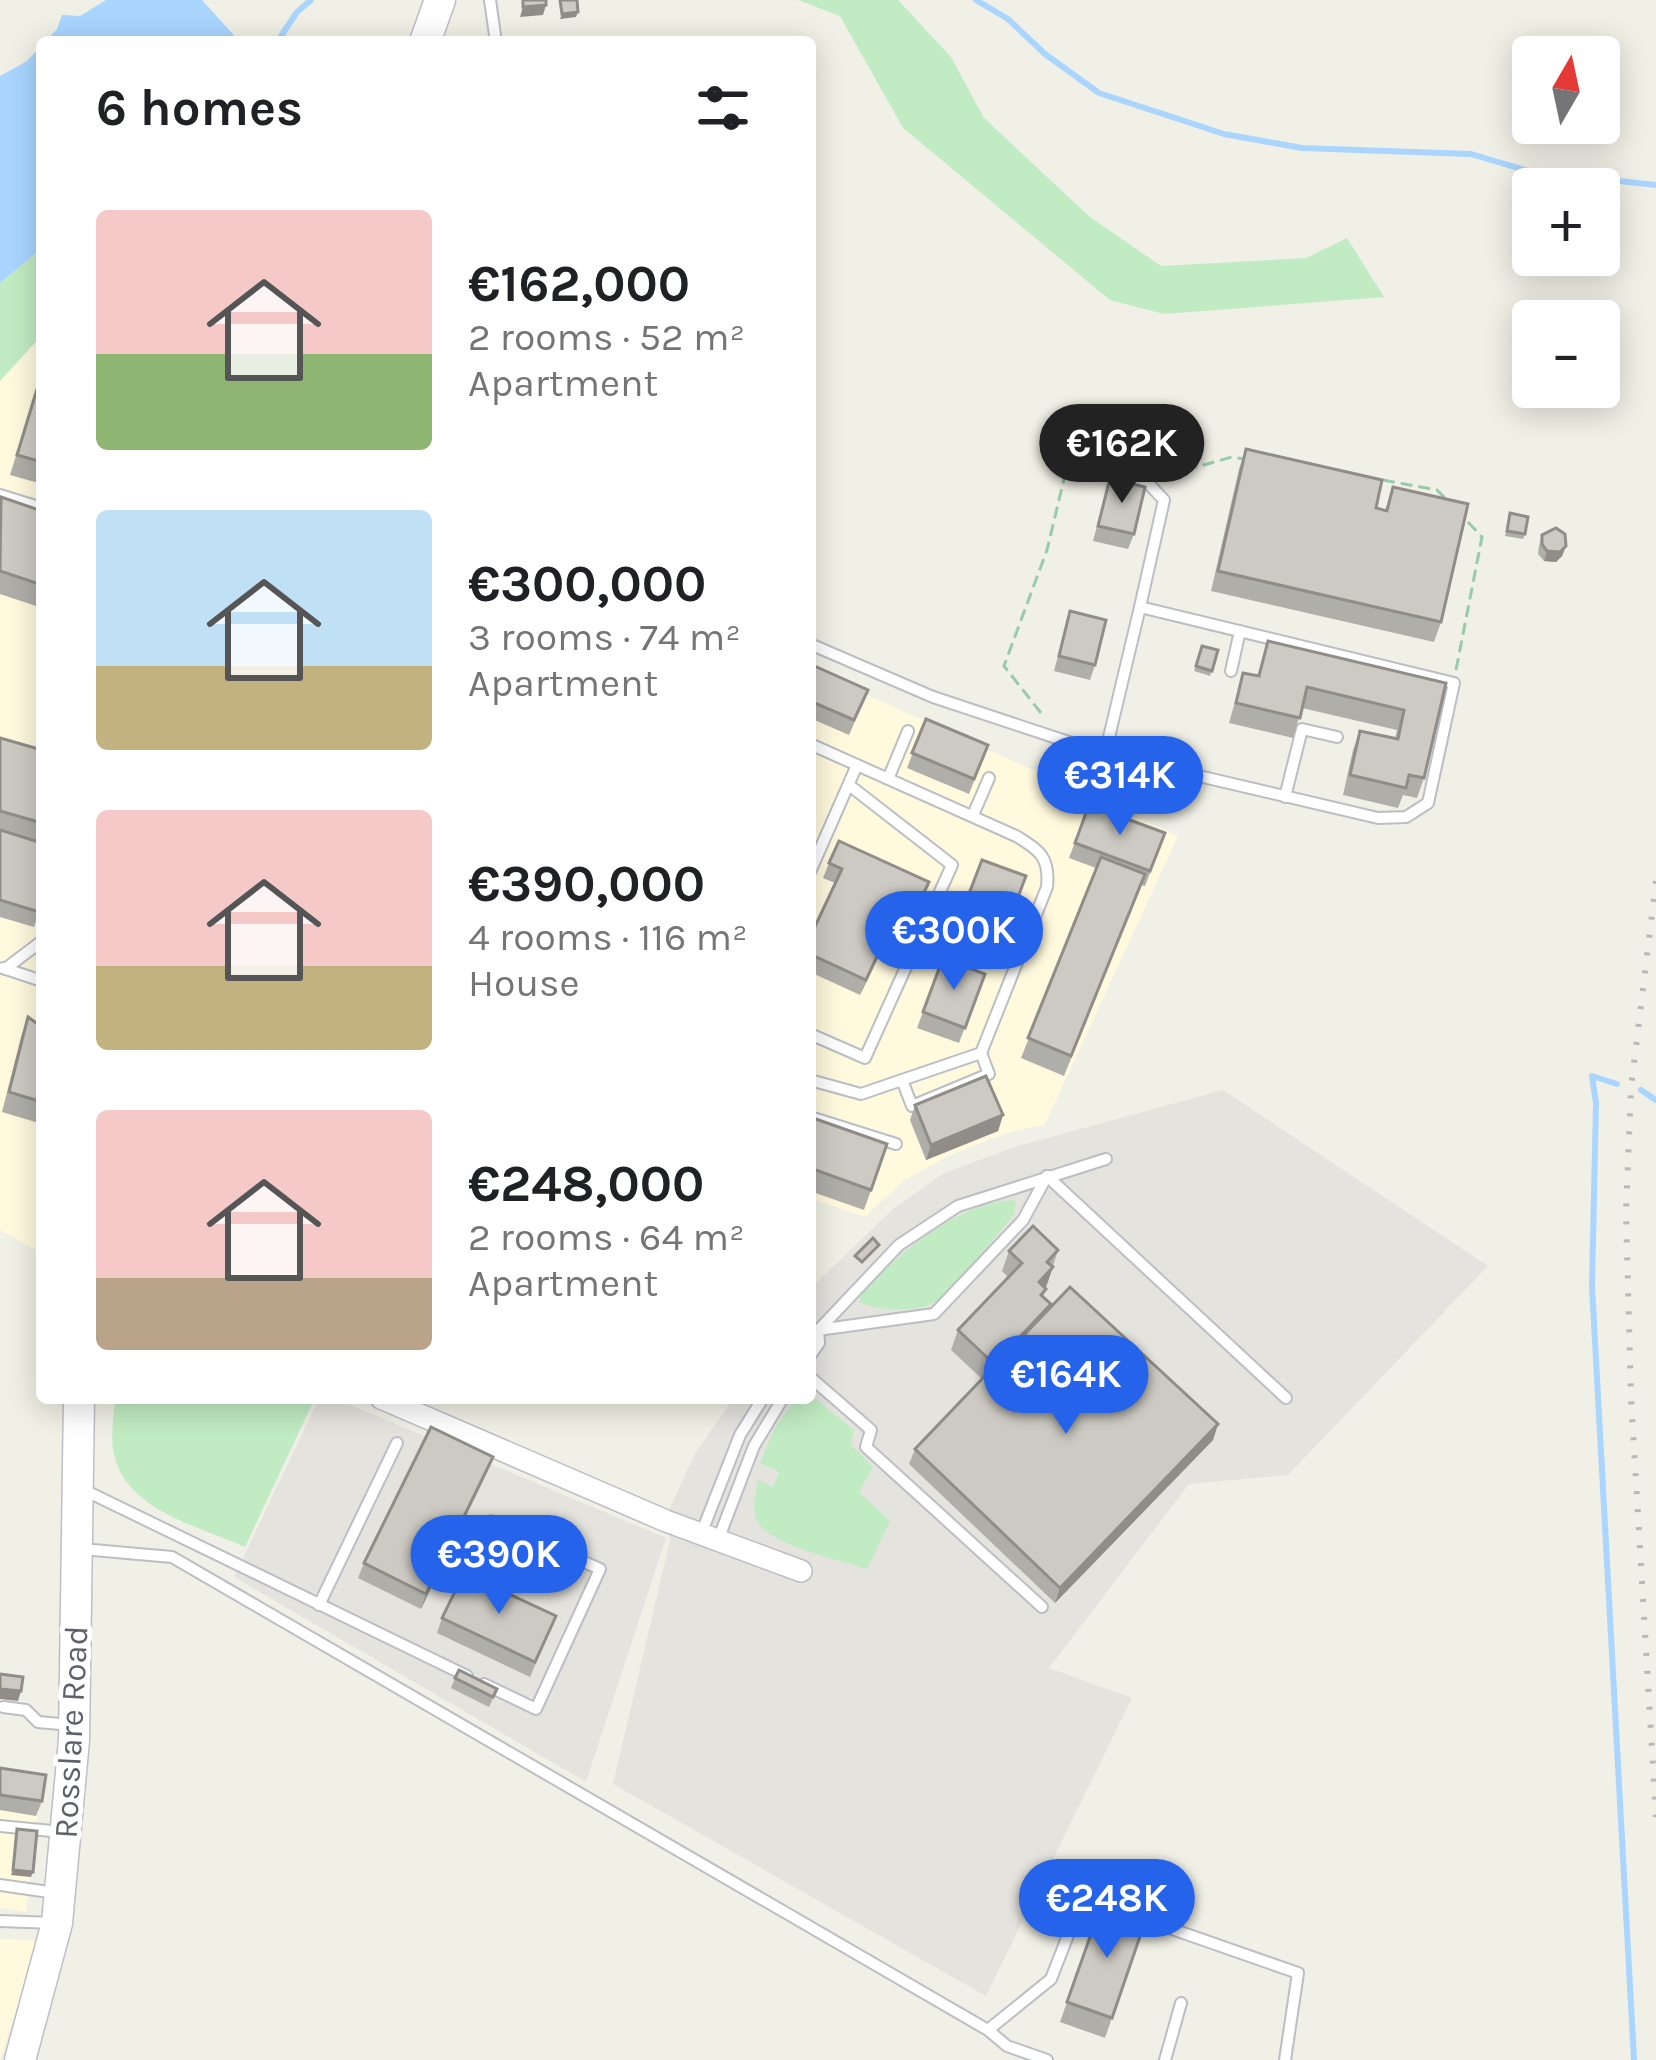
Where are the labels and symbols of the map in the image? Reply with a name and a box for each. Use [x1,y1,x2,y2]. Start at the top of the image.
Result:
north arrow [1512,36,1620,144]
pin: €162K [1038,404,1206,506]
pin: €314K [1036,736,1204,838]
pin: €300K [870,891,1038,993]
pin: €164K [982,1335,1150,1437]
pin: €390K [415,1515,583,1617]
street label: Rosslare Road [46,1625,96,1839]
pin: €248K [1023,1859,1191,1961]

